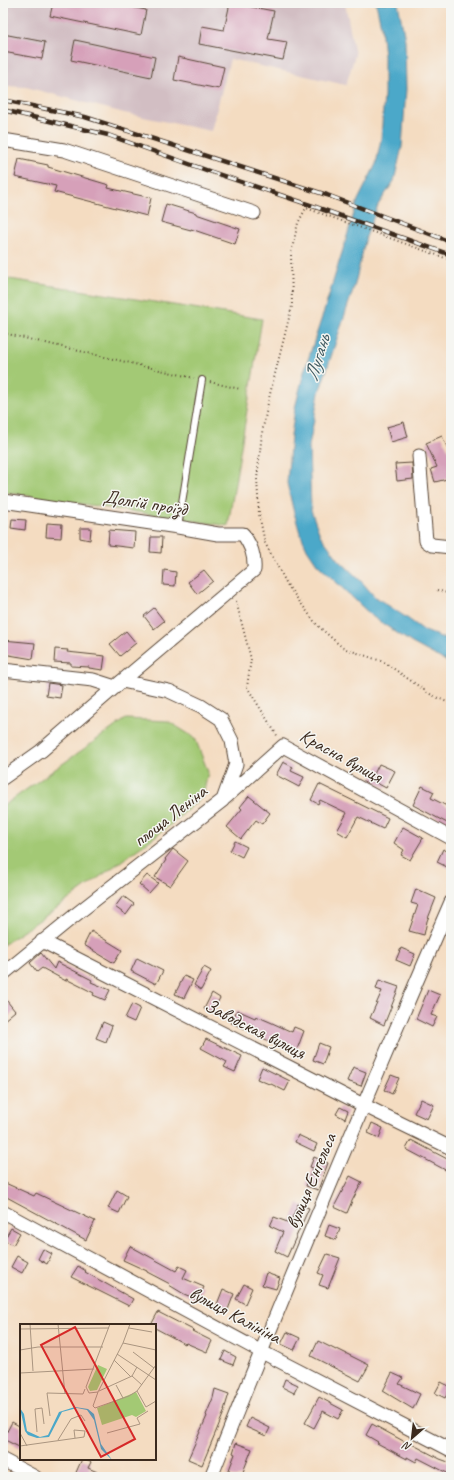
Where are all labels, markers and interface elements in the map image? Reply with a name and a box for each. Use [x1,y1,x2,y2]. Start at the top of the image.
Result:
water label: Лугань [298,329,337,384]
street label: Долгій проїзд [102,485,190,522]
street label: Красна вулиця [296,724,388,789]
street label: площа Леніна [128,779,213,852]
street label: Заводская вулиця [200,993,310,1065]
street label: вулиця Енгельса [280,1128,342,1232]
street label: вулиця Калініна [185,1281,286,1350]
inset map [20,1324,156,1460]
north arrow [392,1418,432,1458]
text: N [399,1438,414,1455]

